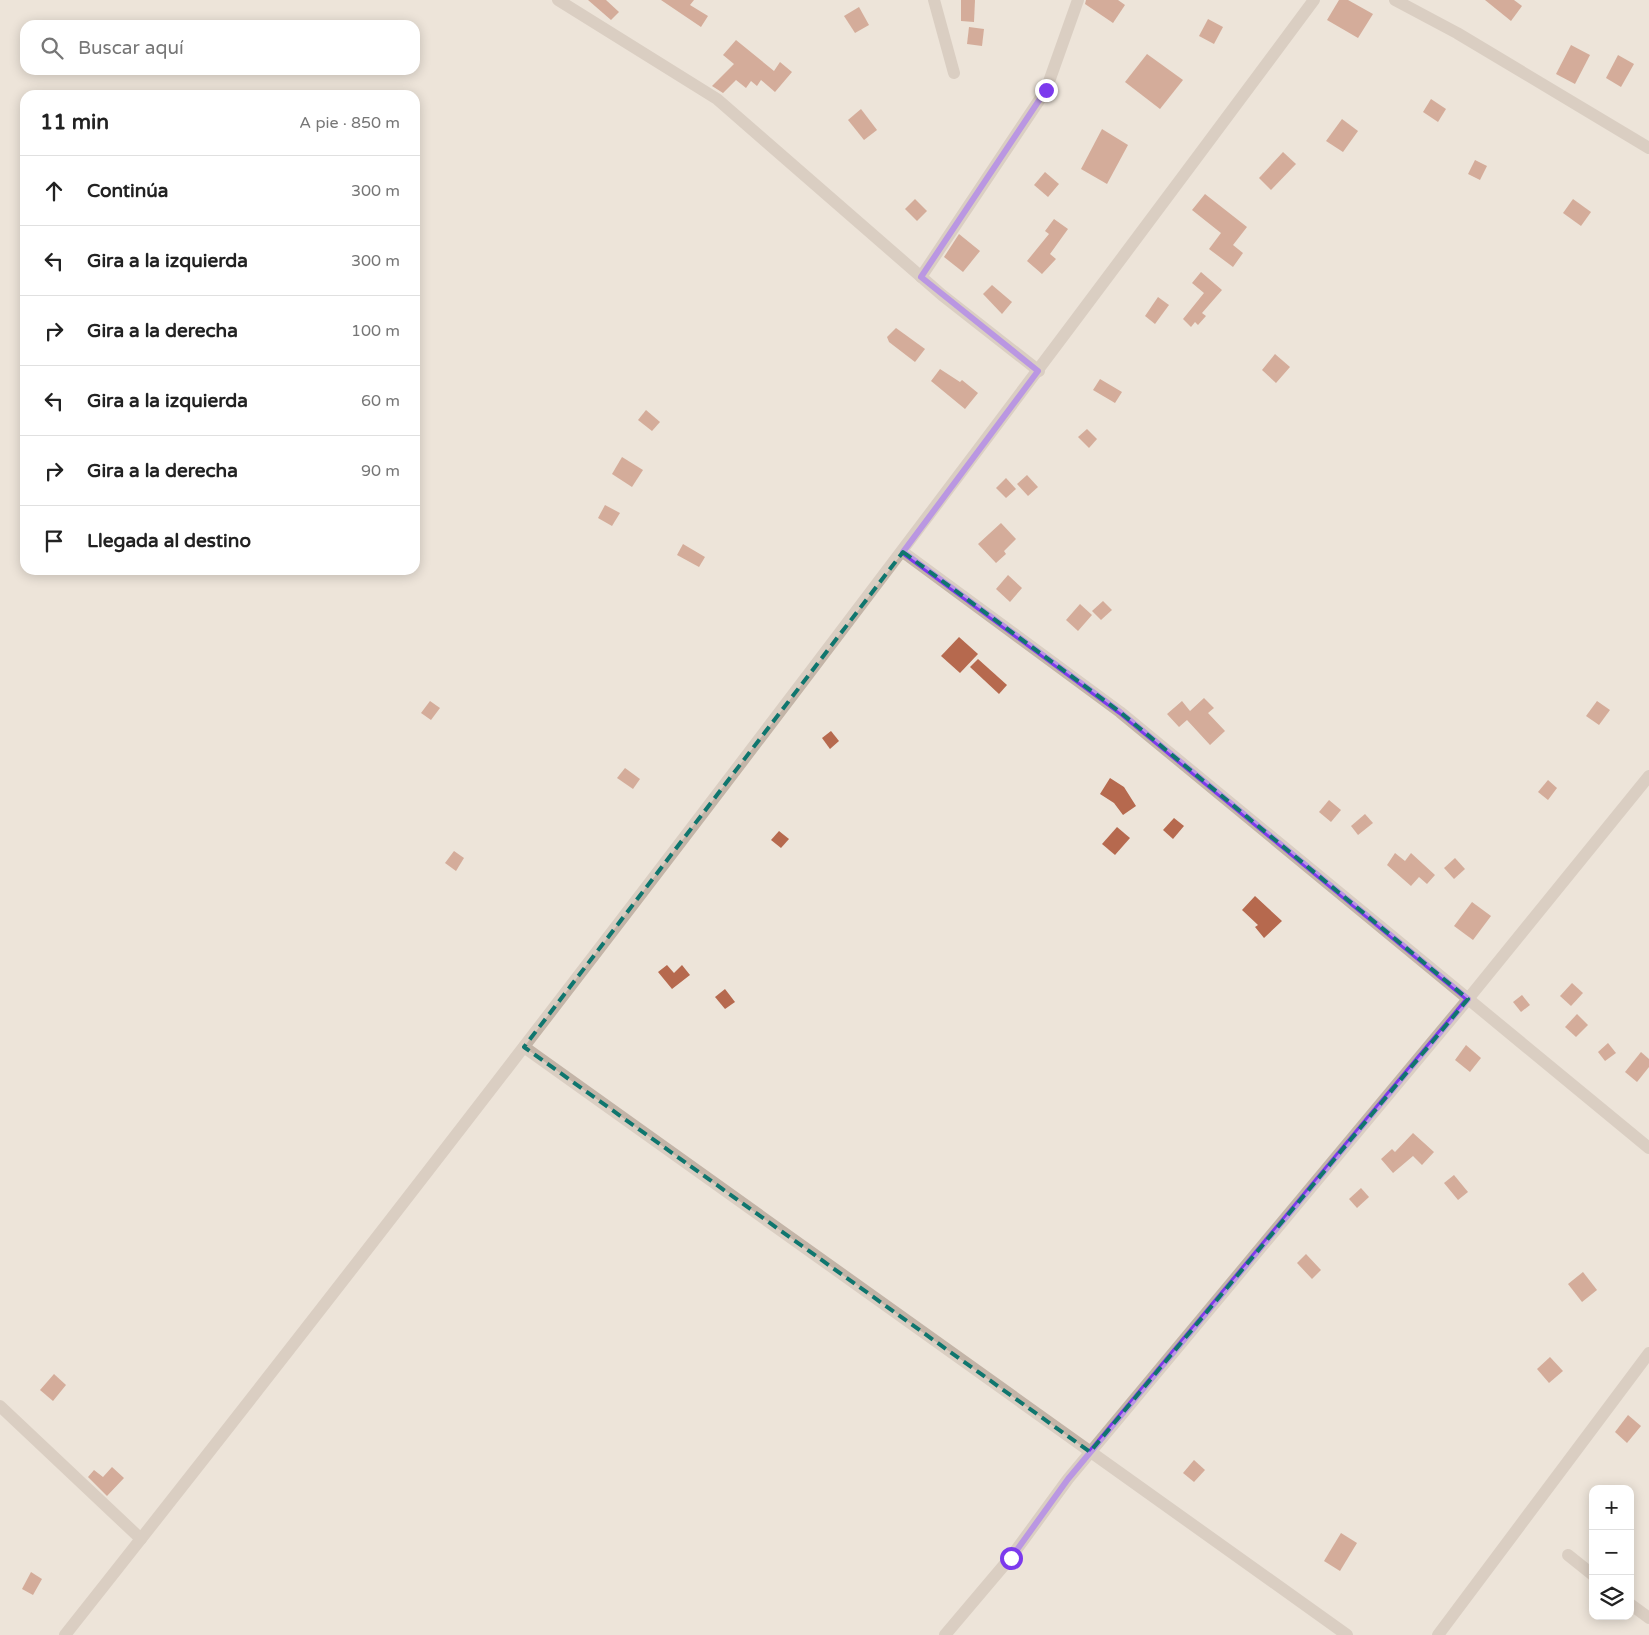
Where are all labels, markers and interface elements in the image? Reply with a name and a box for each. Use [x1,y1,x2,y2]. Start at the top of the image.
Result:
search box [20,20,420,75]
icon: search [38,34,66,62]
text: Buscar aquí [78,37,184,59]
route end [1035,79,1058,102]
text: 11 min [40,110,109,135]
text: A pie · 850 m [299,113,400,133]
icon: ahead [40,177,68,205]
text: Continúa [87,180,169,202]
text: 300 m [351,181,400,201]
icon: left [40,247,68,275]
text: Gira a la izquierda [87,250,248,272]
text: 300 m [351,251,400,271]
icon: right [40,317,68,345]
text: Gira a la derecha [87,320,238,342]
text: 100 m [351,321,400,341]
icon: left [40,387,68,415]
text: Gira a la izquierda [87,390,248,412]
text: 60 m [361,391,400,411]
icon: right [40,457,68,485]
text: Gira a la derecha [87,460,238,482]
text: 90 m [361,461,400,481]
icon: arrive [40,527,68,555]
text: Llegada al destino [87,530,251,552]
map controls [1589,1485,1634,1620]
button: + [1589,1485,1634,1530]
button: − [1589,1530,1634,1575]
route start [1000,1547,1023,1570]
button: layers [1589,1575,1634,1620]

